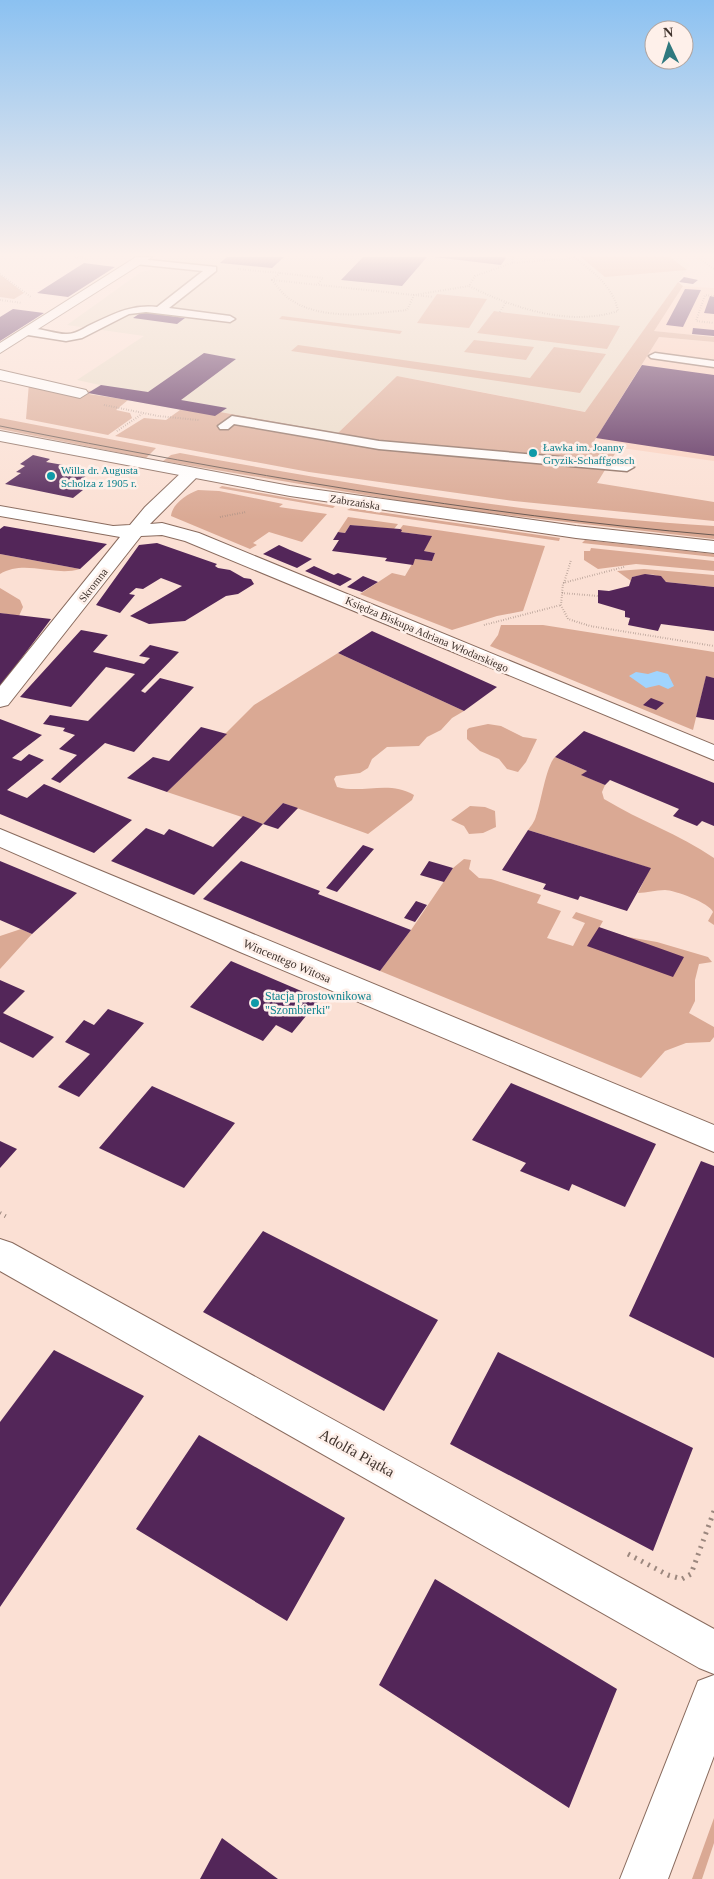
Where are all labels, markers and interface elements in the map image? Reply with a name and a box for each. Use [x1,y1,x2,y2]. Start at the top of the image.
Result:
north arrow [644,20,694,70]
text: N [663,25,674,40]
place label: Ławka im. Joanny Gryzik-Schaffgotsch [543,441,635,466]
marker: Ławka im. Joanny Gryzik-Schaffgotsch [527,447,539,459]
place label: Willa dr. Augusta Scholza z 1905 r. [61,464,138,489]
marker: Willa dr. Augusta Scholza z 1905 r. [45,470,57,482]
street label: Zabrzańska [329,492,381,512]
street label: Skromna [76,566,110,604]
street label: Księdza Biskupa Adriana Włodarskiego [344,594,511,674]
street label: Wincentego Witosa [241,936,334,986]
place label: Stacja prostownikowa "Szombierki" [265,989,372,1017]
marker: Stacja prostownikowa "Szombierki" [249,997,261,1009]
street label: Adolfa Piątka [317,1426,397,1480]

